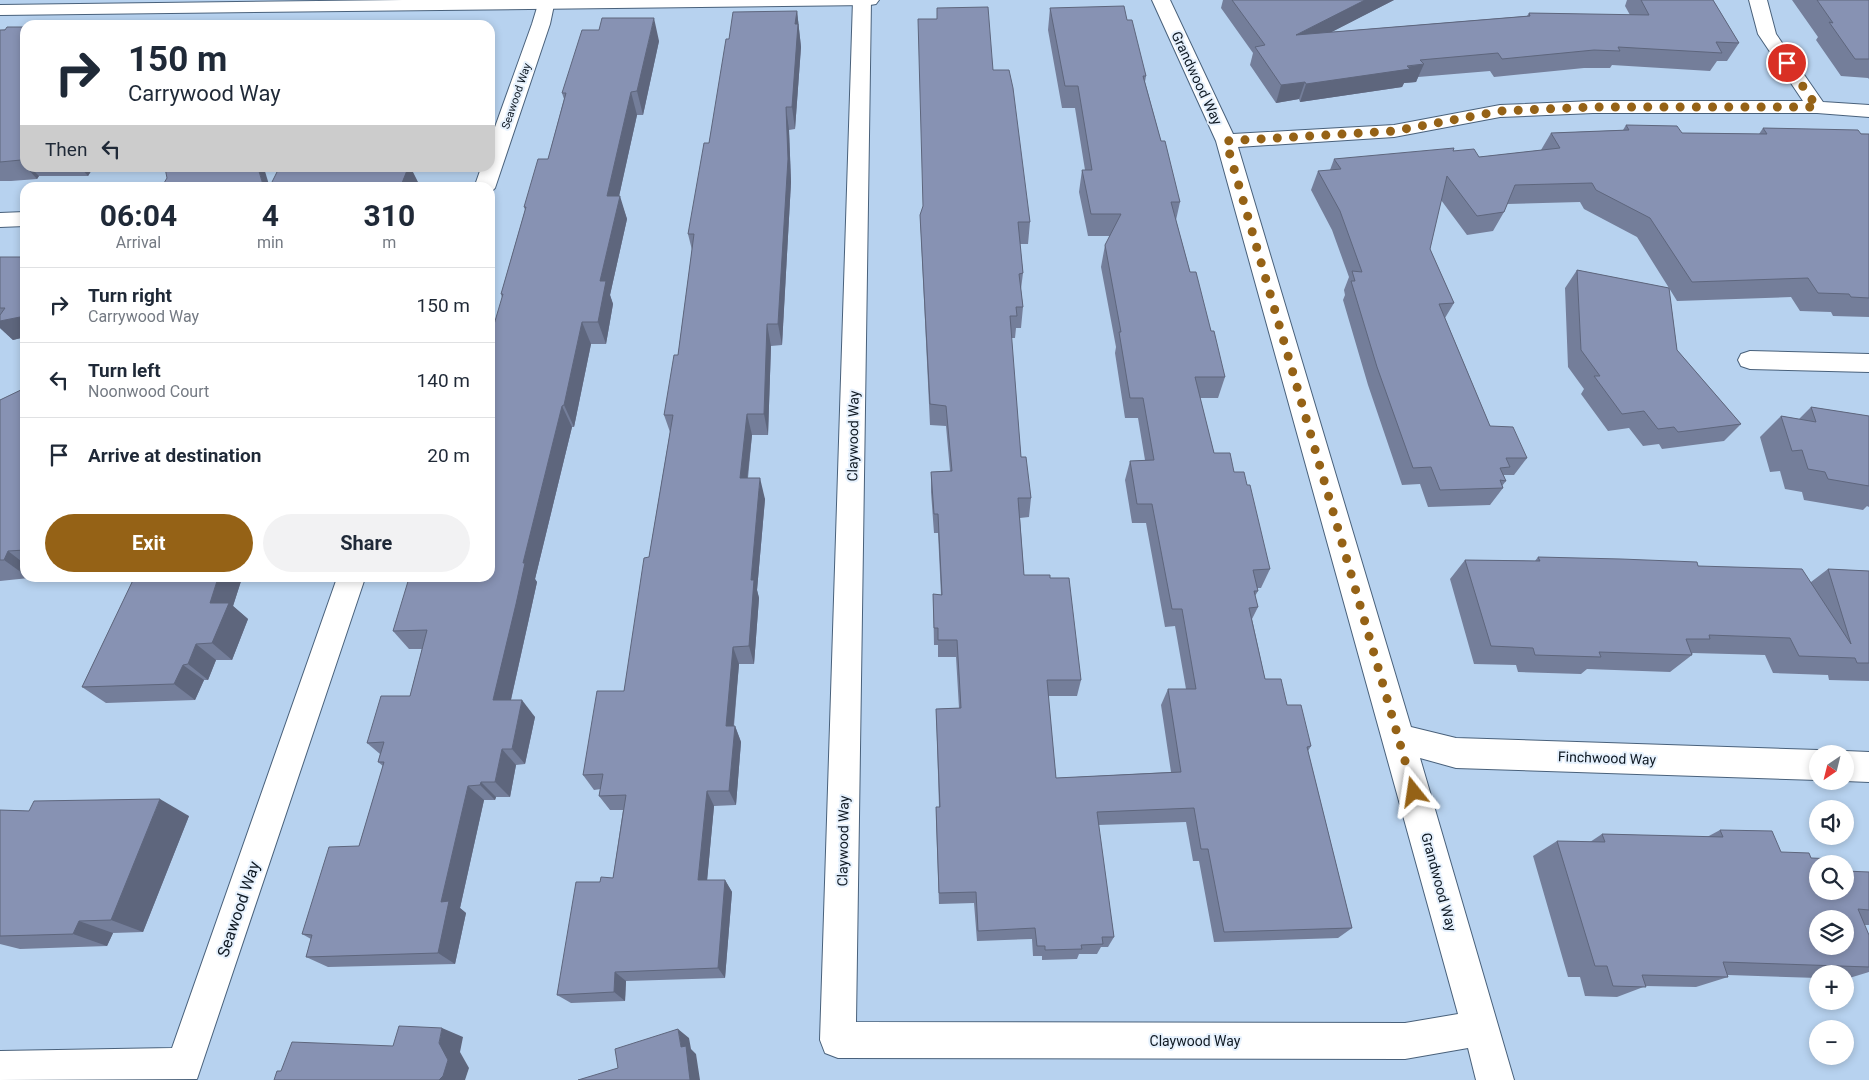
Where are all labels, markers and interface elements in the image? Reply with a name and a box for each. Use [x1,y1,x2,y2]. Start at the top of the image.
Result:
street label: Grandwood Way [1168,29,1226,128]
text: 150 m [128,39,227,80]
icon: right [45,40,110,105]
pin [1766,42,1808,84]
icon: arrive [1773,49,1801,77]
street label: Seawood Way [499,61,534,131]
text: Carrywood Way [128,81,281,106]
icon: left [97,135,125,163]
text: Then [45,138,87,161]
text: 06:04 [100,198,177,233]
text: 4 [262,198,279,233]
text: 310 [364,198,415,233]
text: Arrival [116,233,161,252]
text: min [257,233,284,252]
text: m [382,233,396,252]
text: Turn right [88,284,172,307]
icon: right [45,291,73,319]
text: 150 m [417,294,470,317]
text: Carrywood Way [88,307,199,326]
text: Turn left [88,359,161,382]
icon: left [45,366,73,394]
text: 140 m [417,369,470,392]
text: Noonwood Court [88,382,209,401]
street label: Claywood Way [844,390,862,482]
icon: arrive [45,441,73,469]
text: Arrive at destination [88,444,261,467]
text: 20 m [427,444,470,467]
button: Exit [45,514,253,572]
button: Share [263,514,470,572]
north arrow [1809,745,1854,790]
map controls [1809,745,1854,1065]
street label: Finchwood Way [1558,748,1657,768]
position arrow [1387,765,1439,817]
street label: Claywood Way [834,795,852,887]
button: sound [1809,800,1854,845]
street label: Grandwood Way [1418,831,1460,933]
button: search [1809,855,1854,900]
street label: Seawood Way [213,858,264,960]
button: layers [1809,910,1854,955]
button: + [1809,965,1854,1010]
button: − [1809,1020,1854,1065]
street label: Claywood Way [1150,1033,1241,1049]

